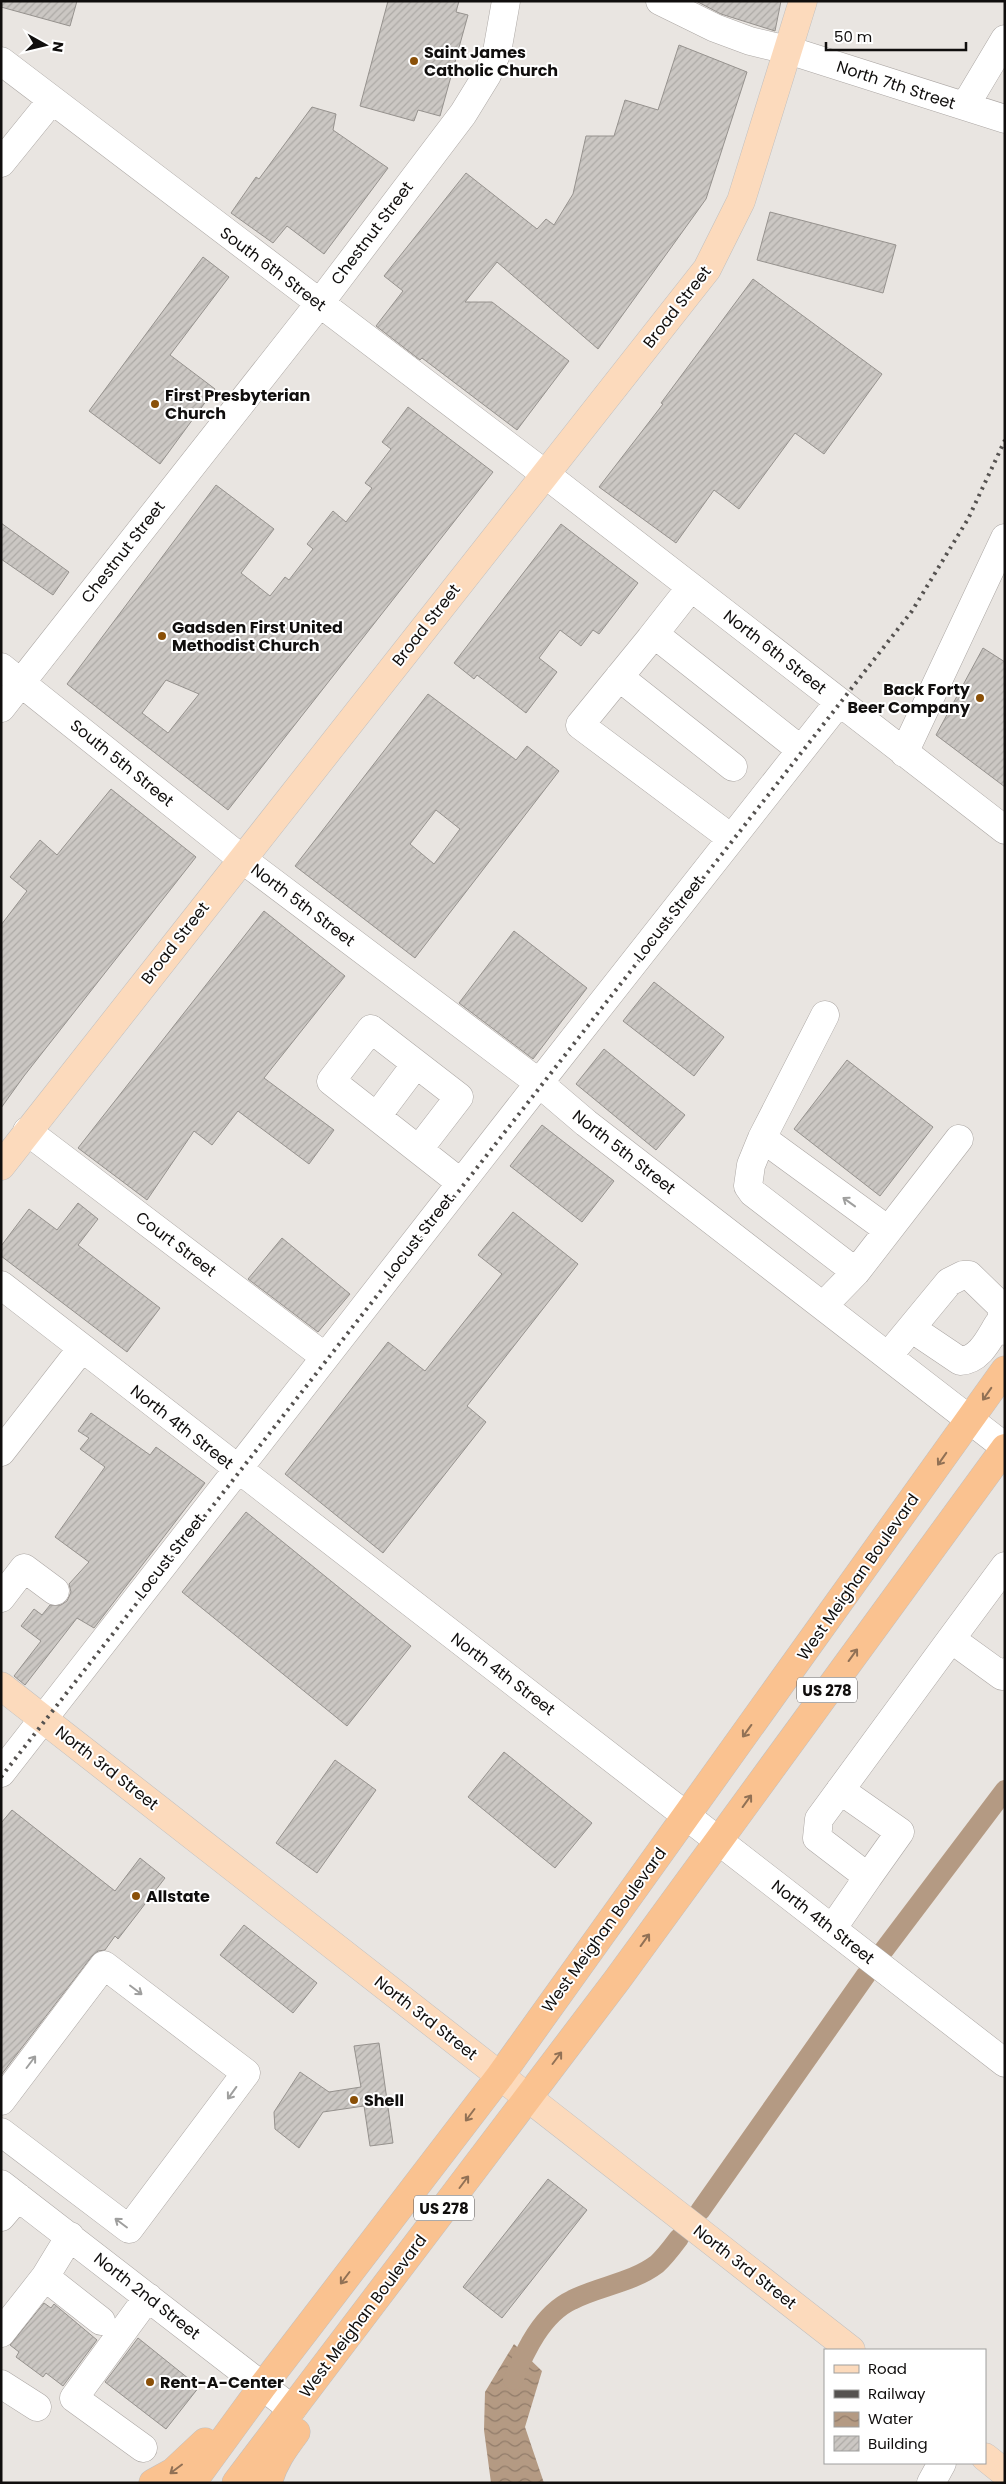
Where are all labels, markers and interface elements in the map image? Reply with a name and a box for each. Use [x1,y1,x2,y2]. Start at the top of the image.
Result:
north arrow [20,20,70,70]
scale bar [826,20,966,52]
text: 50 m [834,26,872,47]
text: N [47,40,69,53]
place label: Saint James Catholic Church [424,41,558,82]
marker: Saint James Catholic Church [408,55,420,67]
street label: North 7th Street [834,55,959,115]
street label: Chestnut Street [325,176,419,289]
street label: South 6th Street [215,221,331,317]
street label: Broad Street [638,261,717,353]
place label: First Presbyterian Church [165,384,310,425]
marker: First Presbyterian Church [149,398,161,410]
street label: Chestnut Street [76,496,170,608]
street label: Broad Street [387,579,466,671]
street label: North 6th Street [719,604,832,700]
place label: Gadsden First United Methodist Church [172,616,343,657]
marker: Gadsden First United Methodist Church [156,630,168,642]
place label: Back Forty Beer Company [848,678,971,719]
marker: Back Forty Beer Company [974,692,986,704]
street label: South 5th Street [65,714,179,812]
street label: North 5th Street [246,858,360,952]
street label: Locust Street [628,870,710,965]
street label: Broad Street [136,897,215,989]
street label: North 5th Street [568,1104,680,1200]
street label: Locust Street [378,1188,460,1283]
one-way arrow [843,1196,856,1207]
street label: Court Street [131,1206,221,1282]
street label: North 4th Street [126,1379,238,1475]
one-way arrow [982,1387,992,1401]
one-way arrow [937,1452,947,1466]
street label: West Meighan Boulevard [792,1489,924,1665]
street label: Locust Street [129,1508,211,1603]
street label: North 4th Street [446,1627,560,1721]
one-way arrow [848,1648,858,1662]
road number: US 278 [797,1678,857,1702]
street label: North 3rd Street [51,1720,164,1816]
one-way arrow [742,1724,752,1738]
one-way arrow [742,1794,752,1808]
street label: West Meighan Boulevard [536,1843,672,2017]
street label: North 4th Street [767,1874,879,1970]
place label: Allstate [146,1885,210,1908]
marker: Allstate [130,1890,142,1902]
one-way arrow [640,1934,651,1947]
street label: North 3rd Street [370,1970,483,2066]
one-way arrow [129,1985,143,1995]
one-way arrow [552,2051,562,2065]
one-way arrow [25,2056,36,2069]
one-way arrow [226,2086,237,2099]
place label: Shell [364,2089,404,2112]
marker: Shell [348,2094,360,2106]
one-way arrow [465,2108,475,2122]
one-way arrow [459,2175,469,2189]
road number: US 278 [414,2196,474,2220]
one-way arrow [114,2218,128,2228]
street label: North 3rd Street [689,2219,802,2315]
street label: West Meighan Boulevard [294,2230,432,2402]
street label: North 2nd Street [89,2247,205,2345]
one-way arrow [340,2271,351,2284]
legend [824,2349,986,2464]
text: Road [868,2358,907,2379]
place label: Rent-A-Center [160,2371,284,2394]
marker: Rent-A-Center [144,2376,156,2388]
text: Railway [868,2383,926,2404]
text: Water [868,2408,914,2429]
text: Building [868,2433,928,2454]
one-way arrow [170,2464,183,2475]

